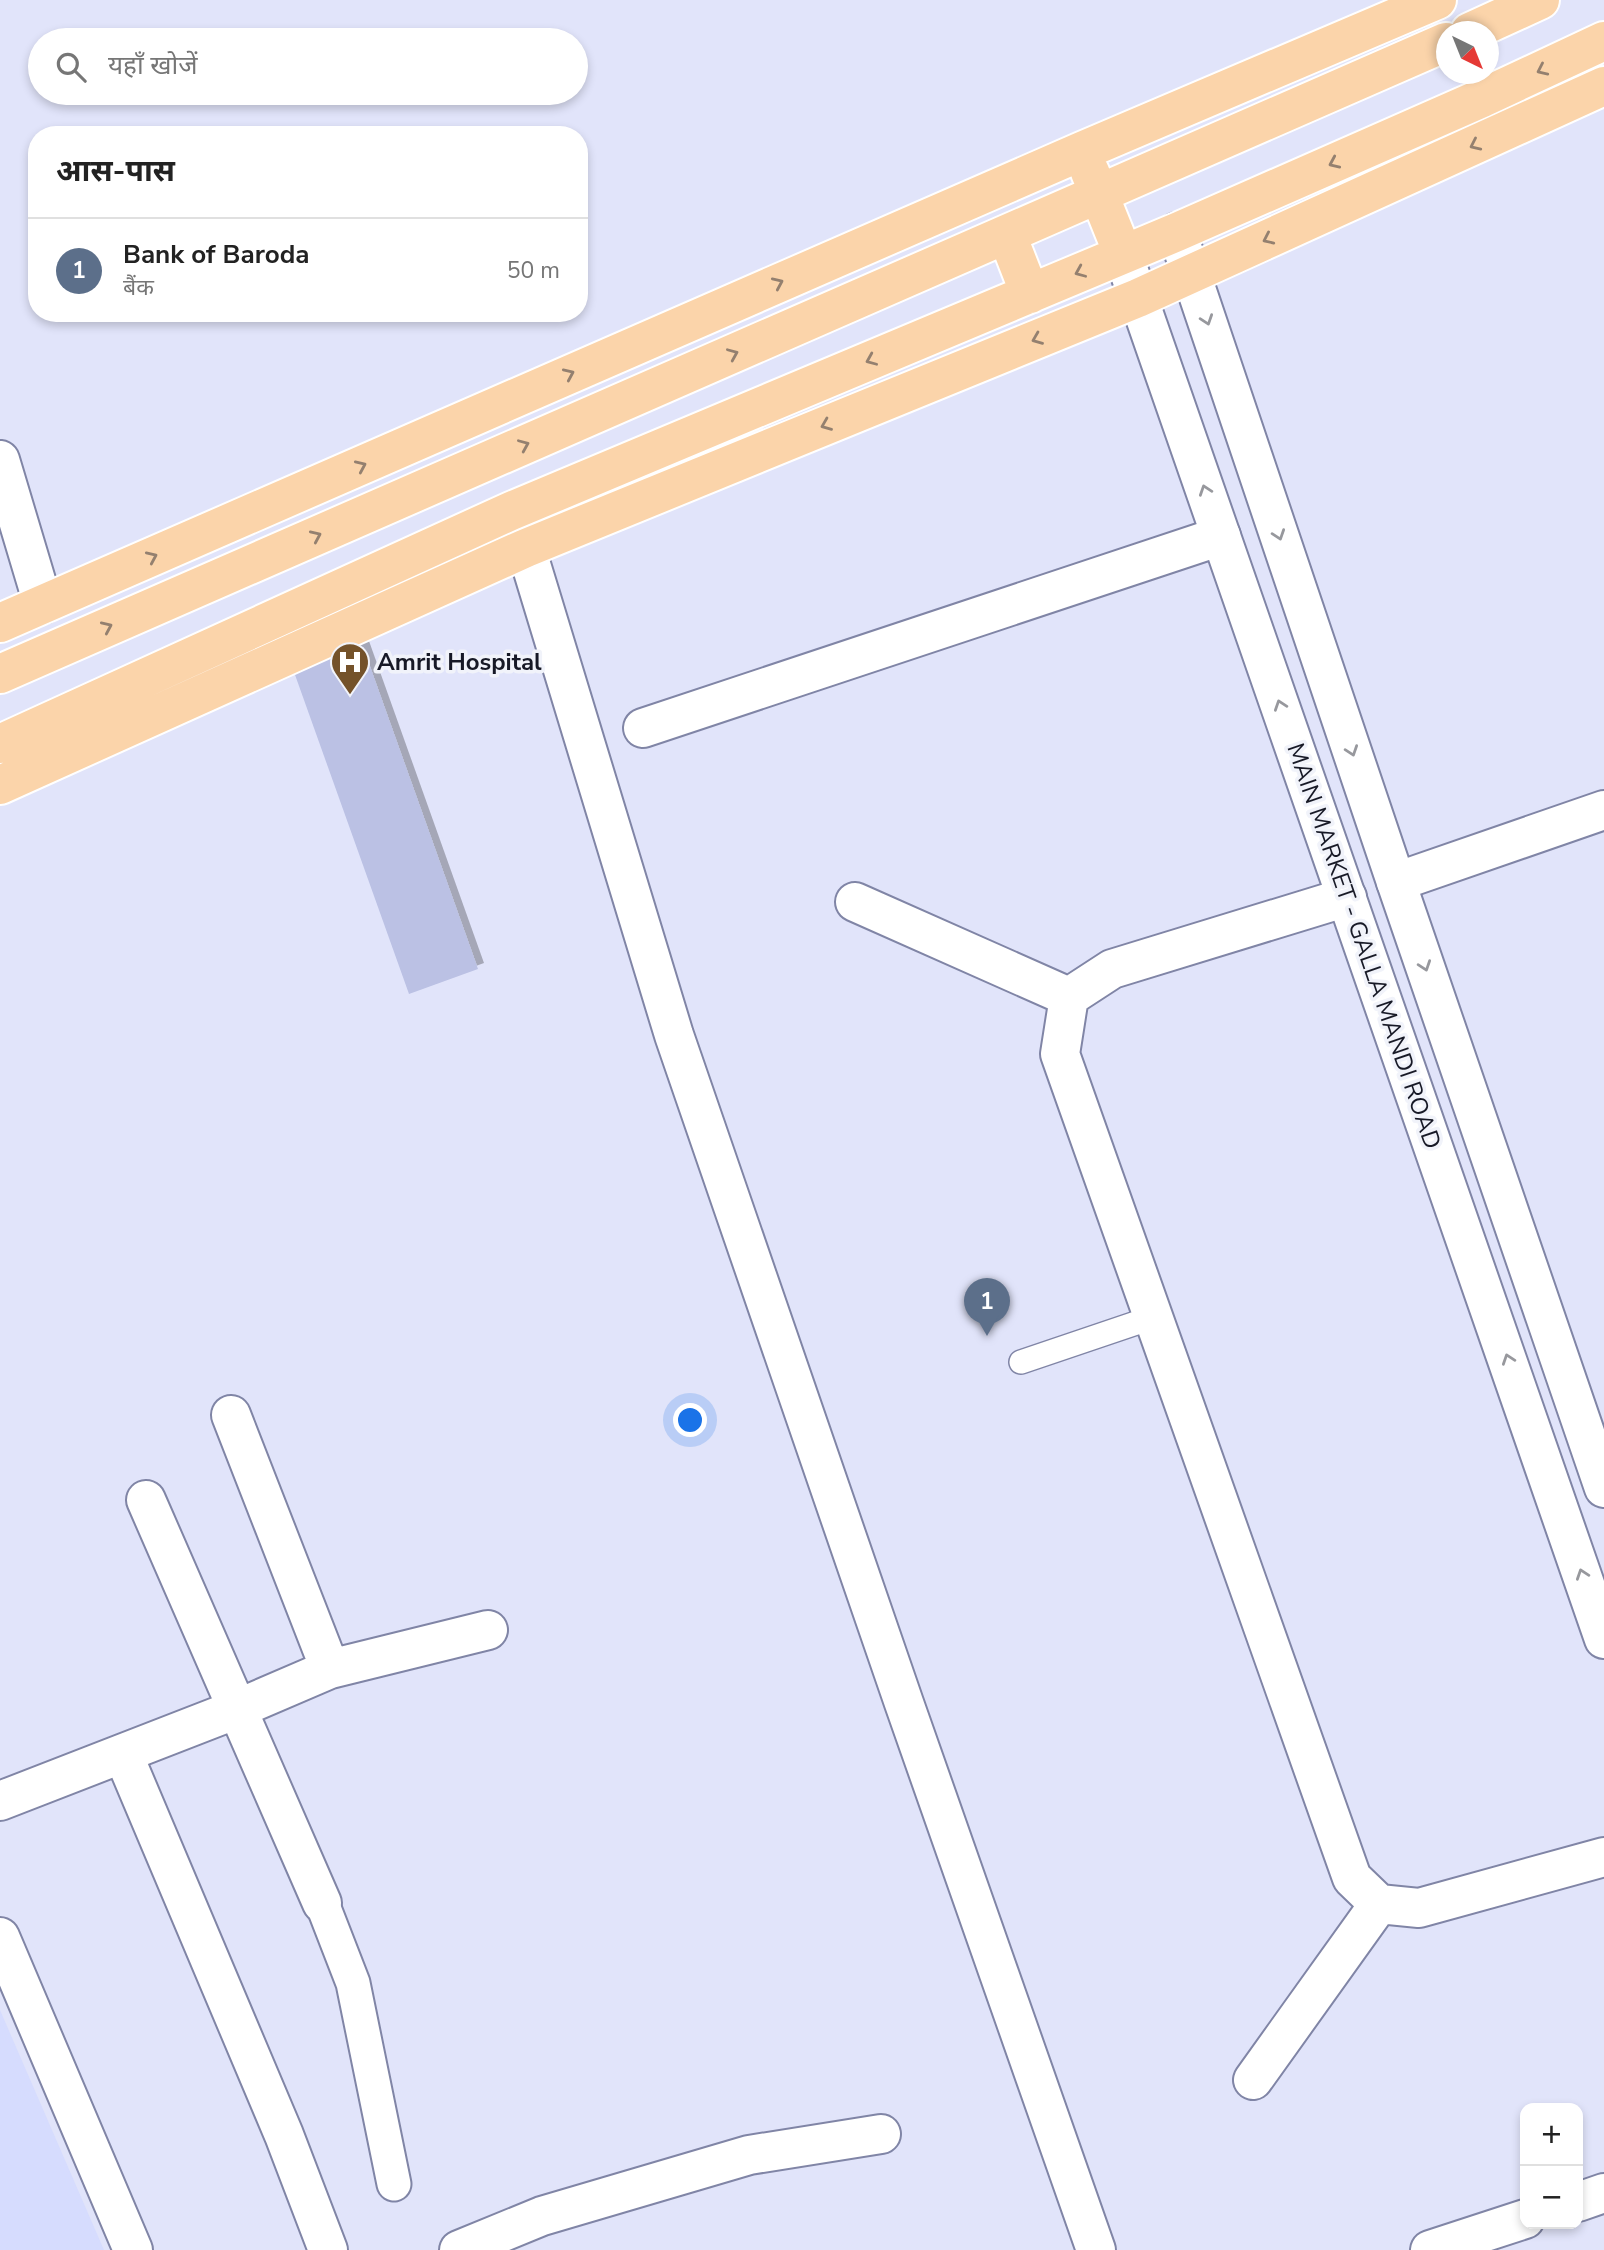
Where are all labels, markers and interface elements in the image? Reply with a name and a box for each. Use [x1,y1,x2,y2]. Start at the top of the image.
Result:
north arrow [1436,21,1499,84]
search box [28,28,588,105]
icon: search [52,48,90,86]
text: यहाँ खोजें [108,48,198,83]
one-way arrow [1537,62,1549,76]
one-way arrow [1470,137,1482,151]
text: आस-पास [56,151,175,192]
one-way arrow [1329,155,1342,169]
one-way arrow [1263,231,1275,245]
text: Bank of Baroda [123,237,310,272]
text: 1 [72,255,86,286]
text: 50 m [507,255,560,286]
one-way arrow [1075,264,1087,278]
text: बैंक [123,272,154,303]
one-way arrow [771,278,783,292]
one-way arrow [1199,313,1213,325]
one-way arrow [1031,331,1043,345]
one-way arrow [726,348,738,362]
one-way arrow [865,352,877,366]
one-way arrow [563,369,575,383]
one-way arrow [821,417,833,431]
one-way arrow [517,439,530,453]
one-way arrow [354,460,366,474]
one-way arrow [1199,484,1213,496]
one-way arrow [1271,529,1285,541]
one-way arrow [309,530,321,544]
one-way arrow [146,551,158,565]
one-way arrow [100,621,113,635]
hospital icon: Amrit Hospital [329,641,371,696]
place label: Amrit Hospital [377,646,542,678]
one-way arrow [1274,699,1288,711]
street label: MAIN MARKET - GALLA MANDI ROAD [1279,739,1449,1153]
one-way arrow [1344,744,1358,756]
one-way arrow [1417,960,1431,972]
pin: 1 [964,1278,1010,1336]
one-way arrow [1502,1353,1516,1366]
your location [673,1403,707,1437]
one-way arrow [1576,1569,1590,1581]
map controls [1520,2103,1583,2229]
button: + [1520,2103,1583,2166]
button: − [1520,2166,1583,2229]

